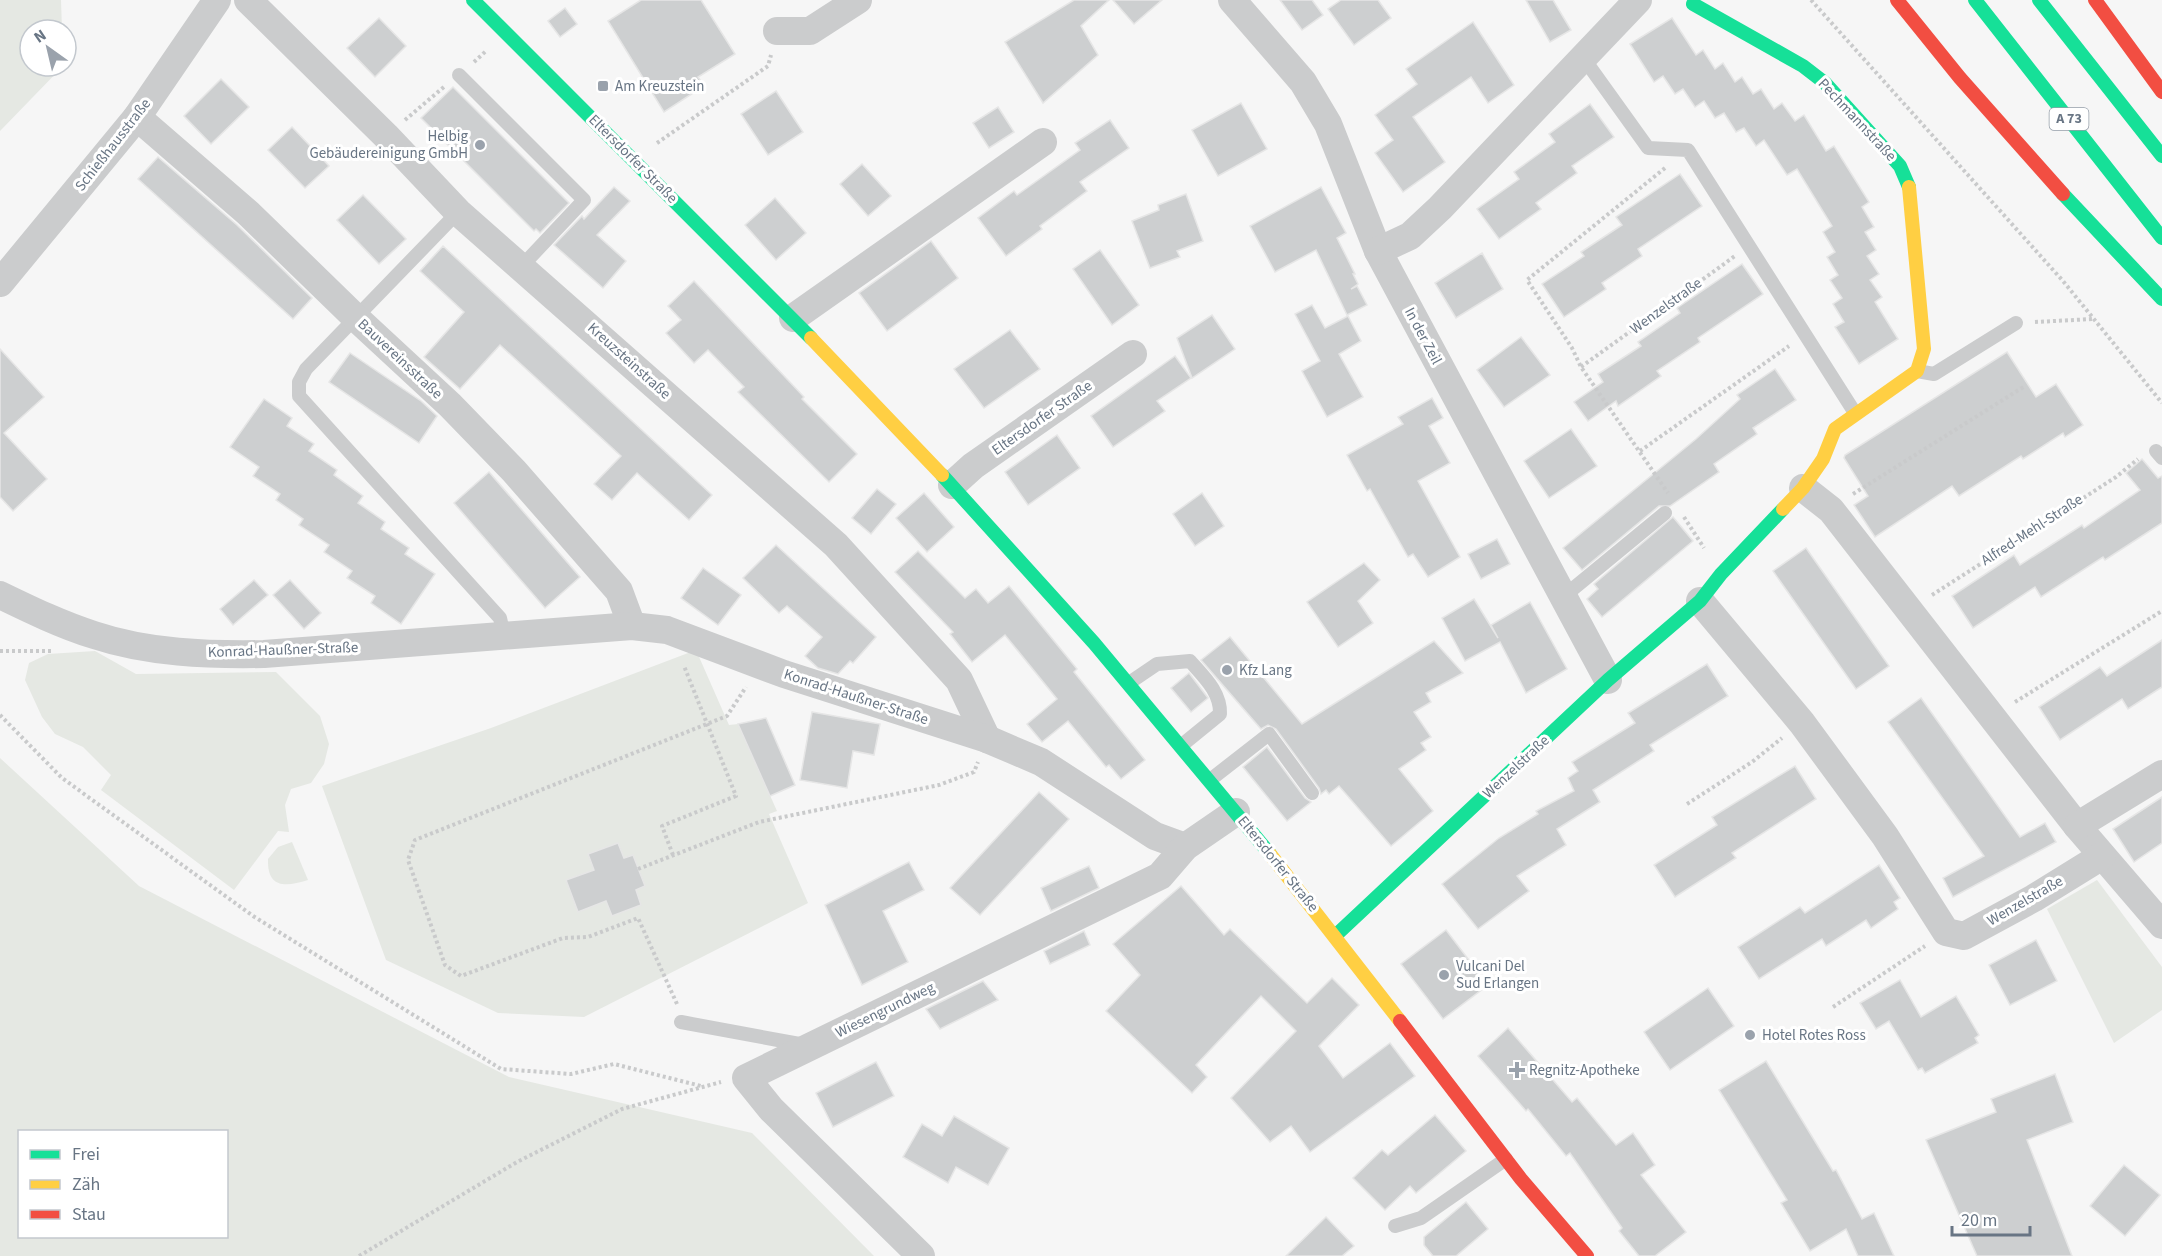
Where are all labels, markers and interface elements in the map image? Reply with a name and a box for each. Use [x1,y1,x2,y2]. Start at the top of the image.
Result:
north arrow [18,18,78,78]
text: N [30,24,51,48]
street label: Pechmannstraße [1813,74,1901,166]
place label: Am Kreuzstein [615,76,704,97]
marker: Am Kreuzstein [596,79,610,93]
street label: Schießhausstraße [70,94,156,196]
road number: A 73 [2050,108,2088,130]
street label: Eltersdorfer Straße [584,110,682,208]
place label: Helbig Gebäudereinigung GmbH [309,126,468,164]
marker: Helbig Gebäudereinigung GmbH [473,138,487,152]
street label: Wenzelstraße [1626,273,1706,339]
street label: In der Zeil [1399,304,1447,368]
street label: Bauvereinsstraße [353,314,447,404]
street label: Kreuzsteinstraße [583,318,675,404]
street label: Eltersdorfer Straße [988,375,1096,461]
street label: Alfred-Mehl-Straße [1977,489,2087,571]
street label: Konrad-Haußner-Straße [207,637,359,663]
place label: Kfz Lang [1239,660,1292,681]
marker: Kfz Lang [1220,663,1234,677]
street label: Konrad-Haußner-Straße [781,664,931,730]
street label: Wenzelstraße [1478,731,1554,803]
street label: Eltersdorfer Straße [1233,811,1323,917]
street label: Wenzelstraße [1983,871,2067,931]
place label: Vulcani Del Sud Erlangen [1456,956,1539,994]
marker: Vulcani Del Sud Erlangen [1437,968,1451,982]
street label: Wiesengrundweg [832,977,938,1043]
place label: Hotel Rotes Ross [1762,1025,1866,1046]
marker: Hotel Rotes Ross [1743,1028,1757,1042]
place label: Regnitz-Apotheke [1529,1060,1640,1081]
marker: Regnitz-Apotheke [1510,1063,1524,1077]
legend [18,1130,228,1238]
text: Frei [72,1142,100,1167]
text: Zäh [72,1172,100,1197]
scale bar [1952,1199,2030,1237]
text: Stau [72,1202,106,1227]
text: 20 m [1961,1208,1997,1233]

